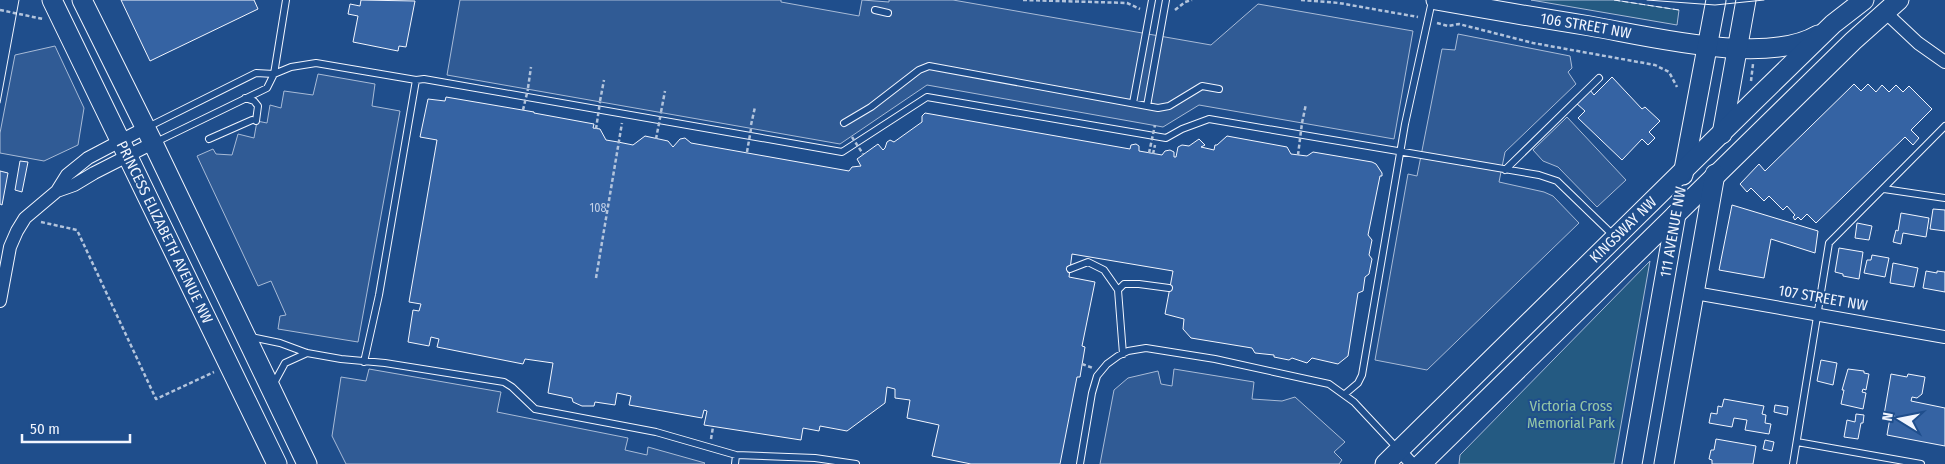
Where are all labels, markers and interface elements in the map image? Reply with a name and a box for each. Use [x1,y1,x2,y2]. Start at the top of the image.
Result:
street label: 106 STREET NW [1539,9,1633,43]
street label: PRINCESS ELIZABETH AVENUE NW [113,138,216,326]
street label: 111 AVENUE NW [1656,185,1690,279]
street label: KINGSWAY NW [1586,193,1660,267]
house number: 108 [590,201,606,215]
street label: 107 STREET NW [1777,281,1869,315]
north arrow [1875,394,1925,444]
park label: Victoria Cross Memorial Park [1527,397,1615,432]
text: N [1879,411,1897,422]
scale bar [22,412,130,444]
text: 50 m [30,420,60,438]

